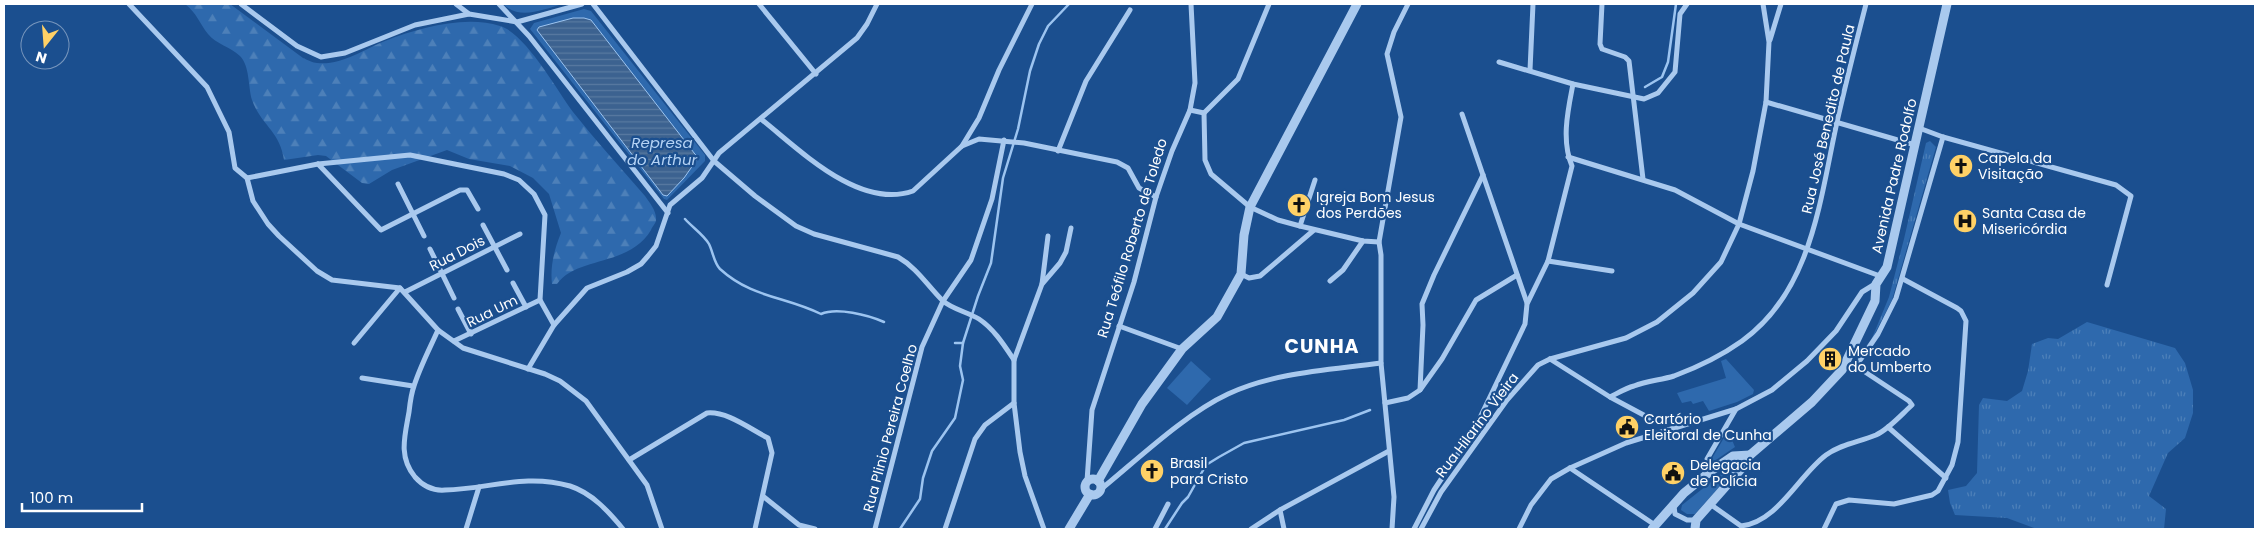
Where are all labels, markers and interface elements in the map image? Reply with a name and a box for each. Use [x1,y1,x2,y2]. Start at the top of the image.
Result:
north arrow [20,20,70,70]
street label: Rua José Benedito de Paula [1796,22,1860,216]
text: N [33,46,49,69]
street label: Avenida Padre Rodolfo [1866,96,1922,256]
water label: Represa do Arthur [627,132,697,170]
street label: Rua Teófilo Roberto de Toledo [1092,136,1172,340]
place label: Capela da Visitação [1978,148,2052,184]
church icon: Capela da Visitação [1948,153,1974,179]
place label: Igreja Bom Jesus dos Perdões [1316,187,1435,223]
church icon: Igreja Bom Jesus dos Perdões [1286,192,1312,218]
place label: Santa Casa de Misericórdia [1982,203,2086,239]
hospital icon: Santa Casa de Misericórdia [1952,208,1978,234]
street label: Rua Dois [426,230,488,276]
street label: Rua Um [463,290,521,332]
district label: CUNHA [1284,333,1360,360]
place label: Mercado do Umberto [1848,341,1931,377]
street label: Rua Plinio Pereira Coelho [858,342,922,514]
building icon: Mercado do Umberto [1817,346,1843,372]
street label: Rua Hilarino Vieira [1431,368,1523,482]
place label: Cartório Eleitoral de Cunha [1644,409,1772,445]
public building icon: Cartório Eleitoral de Cunha [1614,414,1640,440]
place label: Brasil para Cristo [1170,453,1248,489]
place label: Delegacia de Polícia [1690,455,1761,491]
church icon: Brasil para Cristo [1139,458,1165,484]
public building icon: Delegacia de Polícia [1660,460,1686,486]
scale bar [22,480,142,512]
text: 100 m [30,487,73,508]

